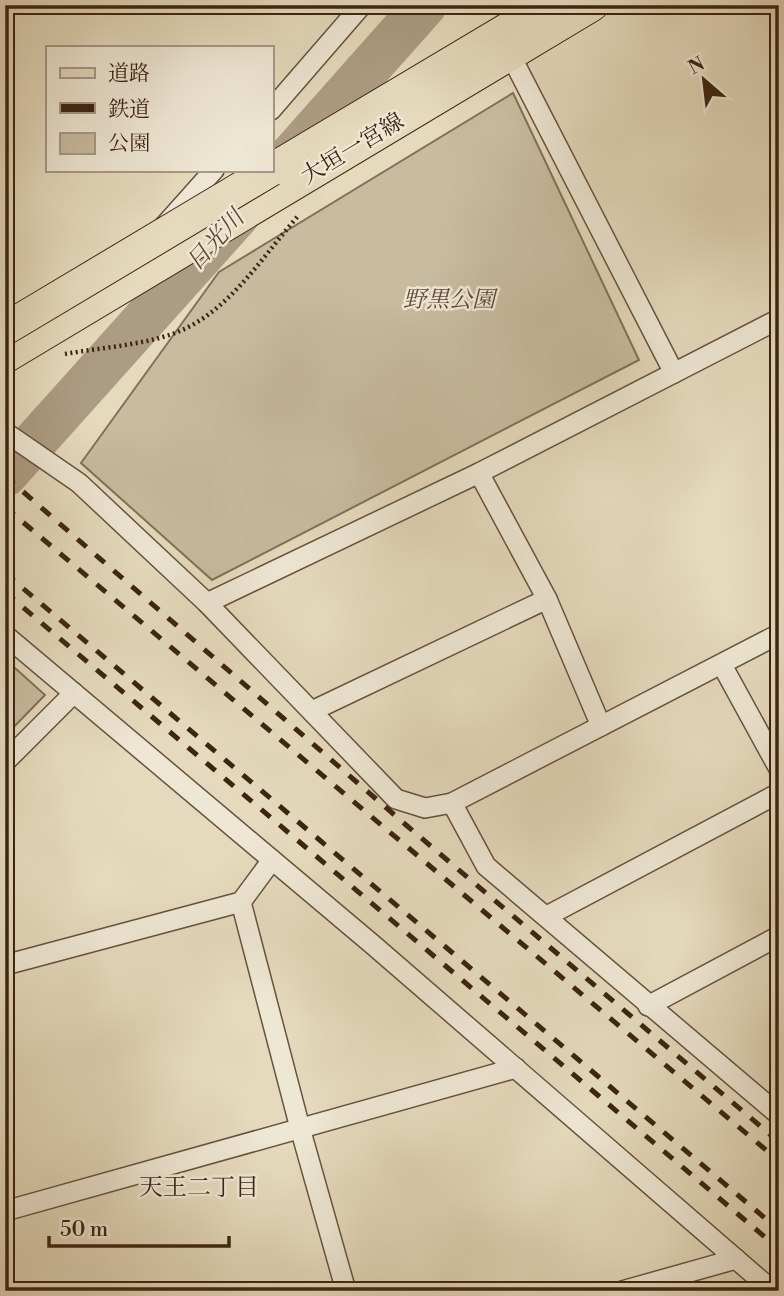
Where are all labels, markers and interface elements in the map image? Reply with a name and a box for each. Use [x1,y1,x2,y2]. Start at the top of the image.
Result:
legend [46,46,273,172]
north arrow [668,46,738,116]
text: N [684,52,709,80]
text: 道路 [108,61,150,87]
text: 鉄道 [108,97,150,123]
street label: 大垣一宮線 [296,107,409,190]
text: 公園 [108,131,150,157]
water label: 日光川 [181,202,253,277]
park label: 野黒公園 [403,286,499,314]
district label: 天王二丁目 [139,1173,259,1203]
scale bar [49,1205,229,1249]
text: 50 m [60,1217,108,1243]

